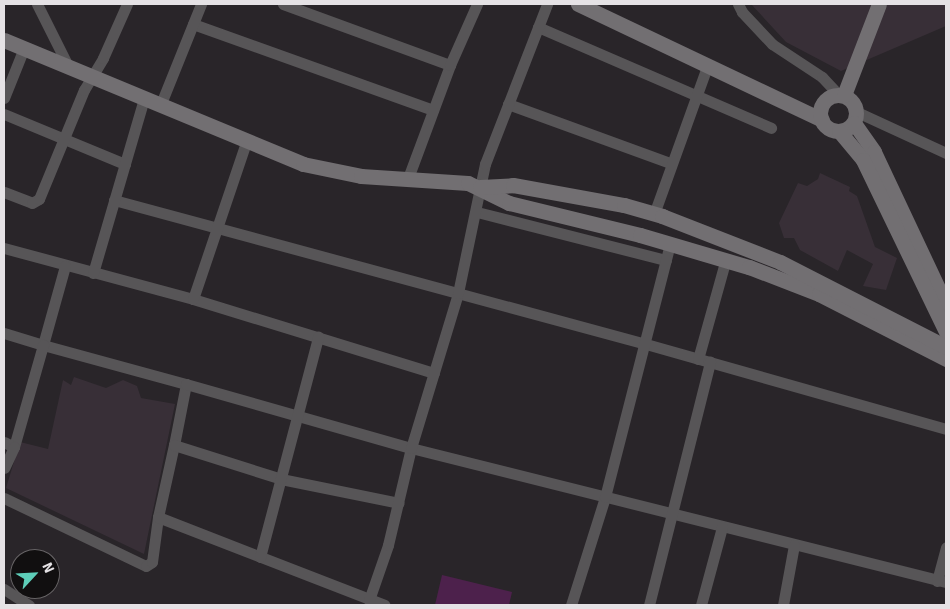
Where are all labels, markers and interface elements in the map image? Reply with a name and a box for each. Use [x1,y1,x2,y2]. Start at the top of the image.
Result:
north arrow [10,549,60,599]
text: N [38,560,58,576]

